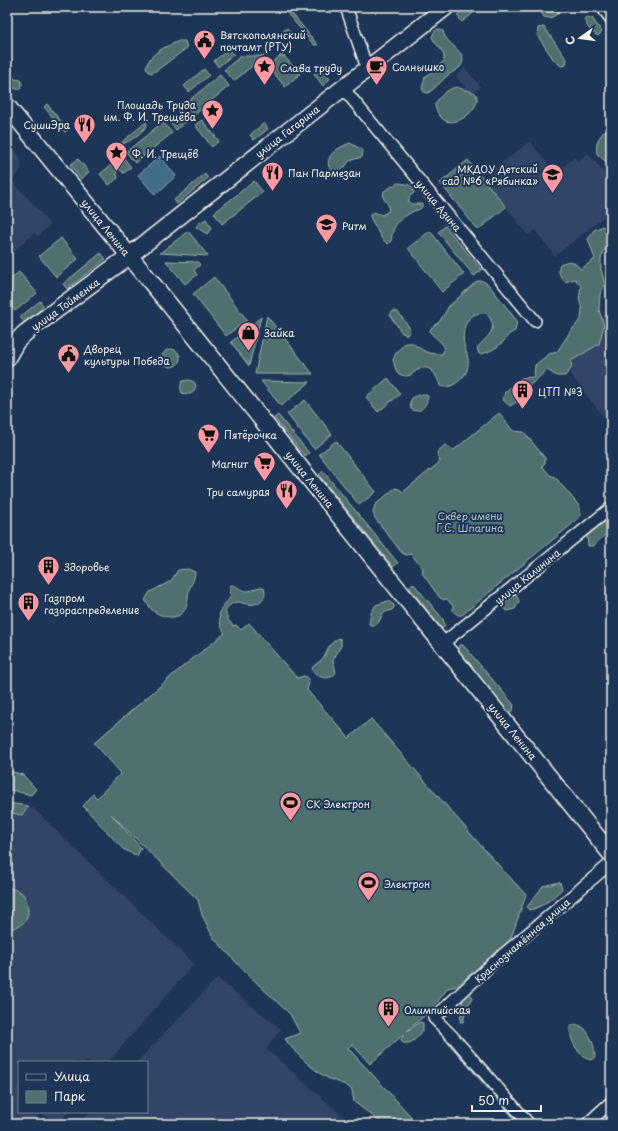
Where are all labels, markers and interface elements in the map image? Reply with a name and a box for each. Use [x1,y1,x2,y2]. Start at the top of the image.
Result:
north arrow [560,18,600,58]
public building icon: Вятскополянский почтамт (РТУ) [191,27,217,60]
place label: Вятскополянский почтамт (РТУ) [220,27,306,54]
text: С [561,34,579,47]
cafe icon: Солнышко [364,53,390,86]
place icon: Слава труду [251,54,277,87]
place label: Солнышко [392,59,445,74]
place label: Слава труду [280,60,342,76]
place label: Площадь Труда им. Ф. И. Трещёва [104,97,197,124]
place icon: Площадь Труда им. Ф. И. Трещёва [199,97,225,130]
street label: улица Гагарина [252,101,323,161]
restaurant icon: СушиЭра [72,111,98,144]
place label: СушиЭра [23,117,71,133]
place icon: Ф. И. Трещёв [104,140,130,173]
place label: Ф. И. Трещёв [132,146,198,161]
restaurant icon: Пан Пармезан [260,159,286,192]
place label: МКДОУ Детский сад №6 «Рябинка» [442,161,538,188]
school or university icon: МКДОУ Детский сад №6 «Рябинка» [540,161,566,194]
place label: Пан Пармезан [288,165,361,180]
street label: улица Азина [413,176,466,235]
street label: улица Ленина [78,195,134,259]
school or university icon: Ритм [314,212,340,245]
place label: Ритм [342,218,367,233]
street label: улица Тойменка [28,274,103,334]
shop icon: Зайка [236,319,262,352]
place label: Зайка [264,325,295,340]
public building icon: Дворец культуры Победа [56,341,82,374]
place label: Дворец культуры Победа [83,341,170,369]
building icon: ЦТП №3 [509,378,535,411]
place label: ЦТП №3 [538,384,583,399]
supermarket icon: Пятёрочка [196,421,222,454]
place label: Пятёрочка [224,427,278,442]
street label: улица Ленина [282,447,338,511]
supermarket icon: Магнит [251,450,277,483]
place label: Магнит [211,456,249,471]
restaurant icon: Три самурая [273,478,299,511]
place label: Три самурая [206,484,270,500]
park label: Сквер имени Г.С. Шпагина [436,508,504,535]
street label: улица Калинина [491,544,564,607]
building icon: Здоровье [36,553,62,586]
place label: Здоровье [63,559,110,574]
building icon: Газпром газораспределение [16,590,42,623]
place label: Газпром газораспределение [44,590,139,617]
street label: улица Ленина [485,699,541,763]
sports icon: СК Электрон [278,790,304,823]
place label: СК Электрон [306,796,370,811]
sports icon: Электрон [355,870,381,903]
place label: Электрон [384,876,430,891]
street label: Краснознамённая улица [471,894,574,986]
building icon: Олимпийская [376,996,402,1029]
place label: Олимпийская [404,1002,471,1017]
legend [18,1061,148,1113]
text: Улица [54,1067,90,1085]
text: Парк [54,1087,86,1105]
scale bar [472,1087,541,1113]
text: 50 m [478,1091,509,1109]

